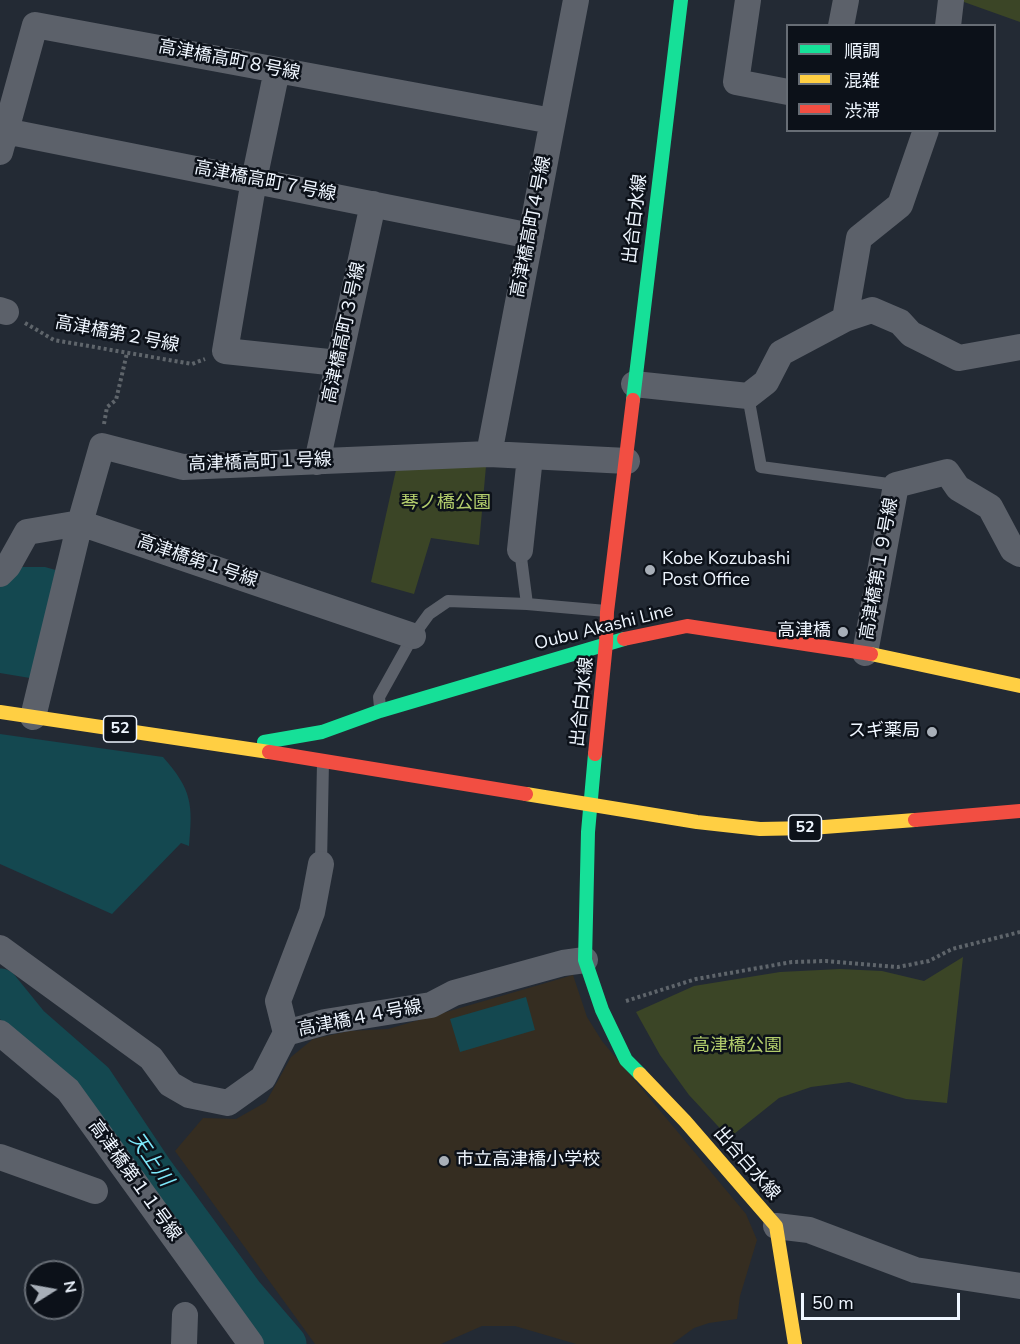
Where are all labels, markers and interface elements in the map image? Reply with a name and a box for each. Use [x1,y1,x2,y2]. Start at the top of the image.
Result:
legend [786,24,996,132]
street label: 高津橋高町８号線 [156,37,302,85]
text: 順調 [844,39,880,63]
text: 混雑 [844,69,880,93]
text: 渋滞 [844,99,880,123]
street label: 高津橋高町４号線 [508,154,556,300]
street label: 高津橋高町７号線 [192,158,338,206]
street label: 出合白水線 [620,173,652,265]
street label: 高津橋高町３号線 [319,260,371,406]
street label: 高津橋第２号線 [53,312,181,358]
street label: 高津橋高町１号線 [188,450,332,476]
park label: 琴ノ橋公園 [401,493,491,515]
street label: 高津橋第１９号線 [857,496,903,642]
street label: 高津橋第１号線 [134,531,260,593]
place label: Kobe Kozubashi Post Office [662,549,790,592]
marker: Kobe Kozubashi Post Office [643,563,657,577]
street label: Oubu Akashi Line [532,600,676,656]
place label: 高津橋 [777,621,831,643]
marker: 高津橋 [836,625,850,639]
street label: 出合白水線 [568,656,598,748]
road number: 52 [104,716,136,742]
place label: スギ薬局 [848,721,920,743]
marker: スギ薬局 [925,725,939,739]
road number: 52 [788,815,822,841]
street label: 高津橋４４号線 [296,996,424,1042]
park label: 高津橋公園 [692,1036,782,1058]
street label: 高津橋第１１号線 [83,1116,185,1246]
street label: 出合白水線 [708,1123,784,1205]
water label: 天上川 [123,1129,177,1191]
place label: 市立高津橋小学校 [456,1150,600,1172]
marker: 市立高津橋小学校 [437,1154,451,1168]
north arrow [24,1260,84,1320]
text: N [58,1279,82,1295]
scale bar [804,1281,963,1319]
text: 50 m [812,1291,854,1315]

